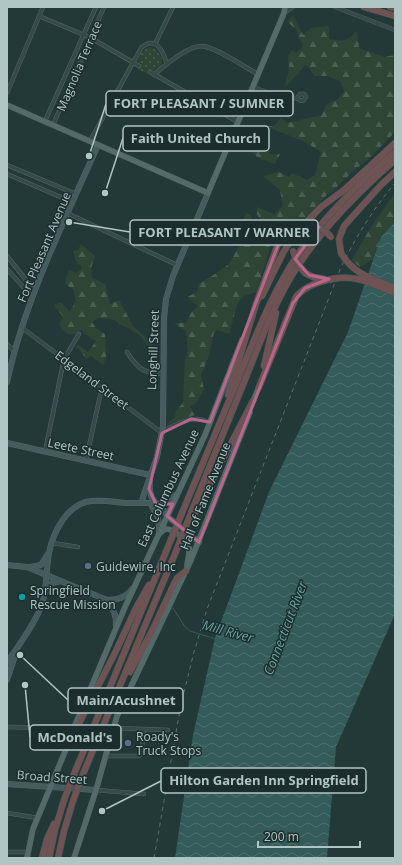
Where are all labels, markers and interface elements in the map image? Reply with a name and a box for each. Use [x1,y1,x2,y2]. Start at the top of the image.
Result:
street label: Magnolia Terrace [52,18,106,114]
callout: FORT PLEASANT / SUMNER [106,91,293,116]
text: FORT PLEASANT / SUMNER [114,94,285,112]
callout: Faith United Church [123,126,269,151]
text: Faith United Church [131,129,261,147]
street label: Fort Pleasant Avenue [13,189,75,305]
callout: FORT PLEASANT / WARNER [130,220,318,245]
text: FORT PLEASANT / WARNER [138,223,310,241]
street label: Longhill Street [143,310,163,390]
street label: Edgeland Street [52,347,132,413]
street label: East Columbus Avenue [133,426,203,550]
street label: Leete Street [46,434,116,464]
street label: Hall of Fame Avenue [176,439,234,552]
place label: Guidewire, Inc [96,558,176,575]
marker: Guidewire, Inc [83,561,93,571]
water label: Connecticut River [259,578,311,678]
place label: Springfield Rescue Mission [30,582,116,613]
marker: Springfield Rescue Mission [17,592,27,602]
water label: Mill River [200,616,256,647]
callout: Main/Acushnet [68,688,183,713]
text: Main/Acushnet [76,691,176,709]
callout: McDonald's [30,725,121,750]
text: McDonald's [37,728,113,746]
place label: Roady's Truck Stops [136,728,201,759]
marker: Roady's Truck Stops [123,738,133,748]
street label: Broad Street [16,766,88,788]
callout: Hilton Garden Inn Springfield [161,768,366,793]
text: Hilton Garden Inn Springfield [169,771,359,789]
scale bar [258,823,360,849]
text: 200 m [264,828,299,845]

